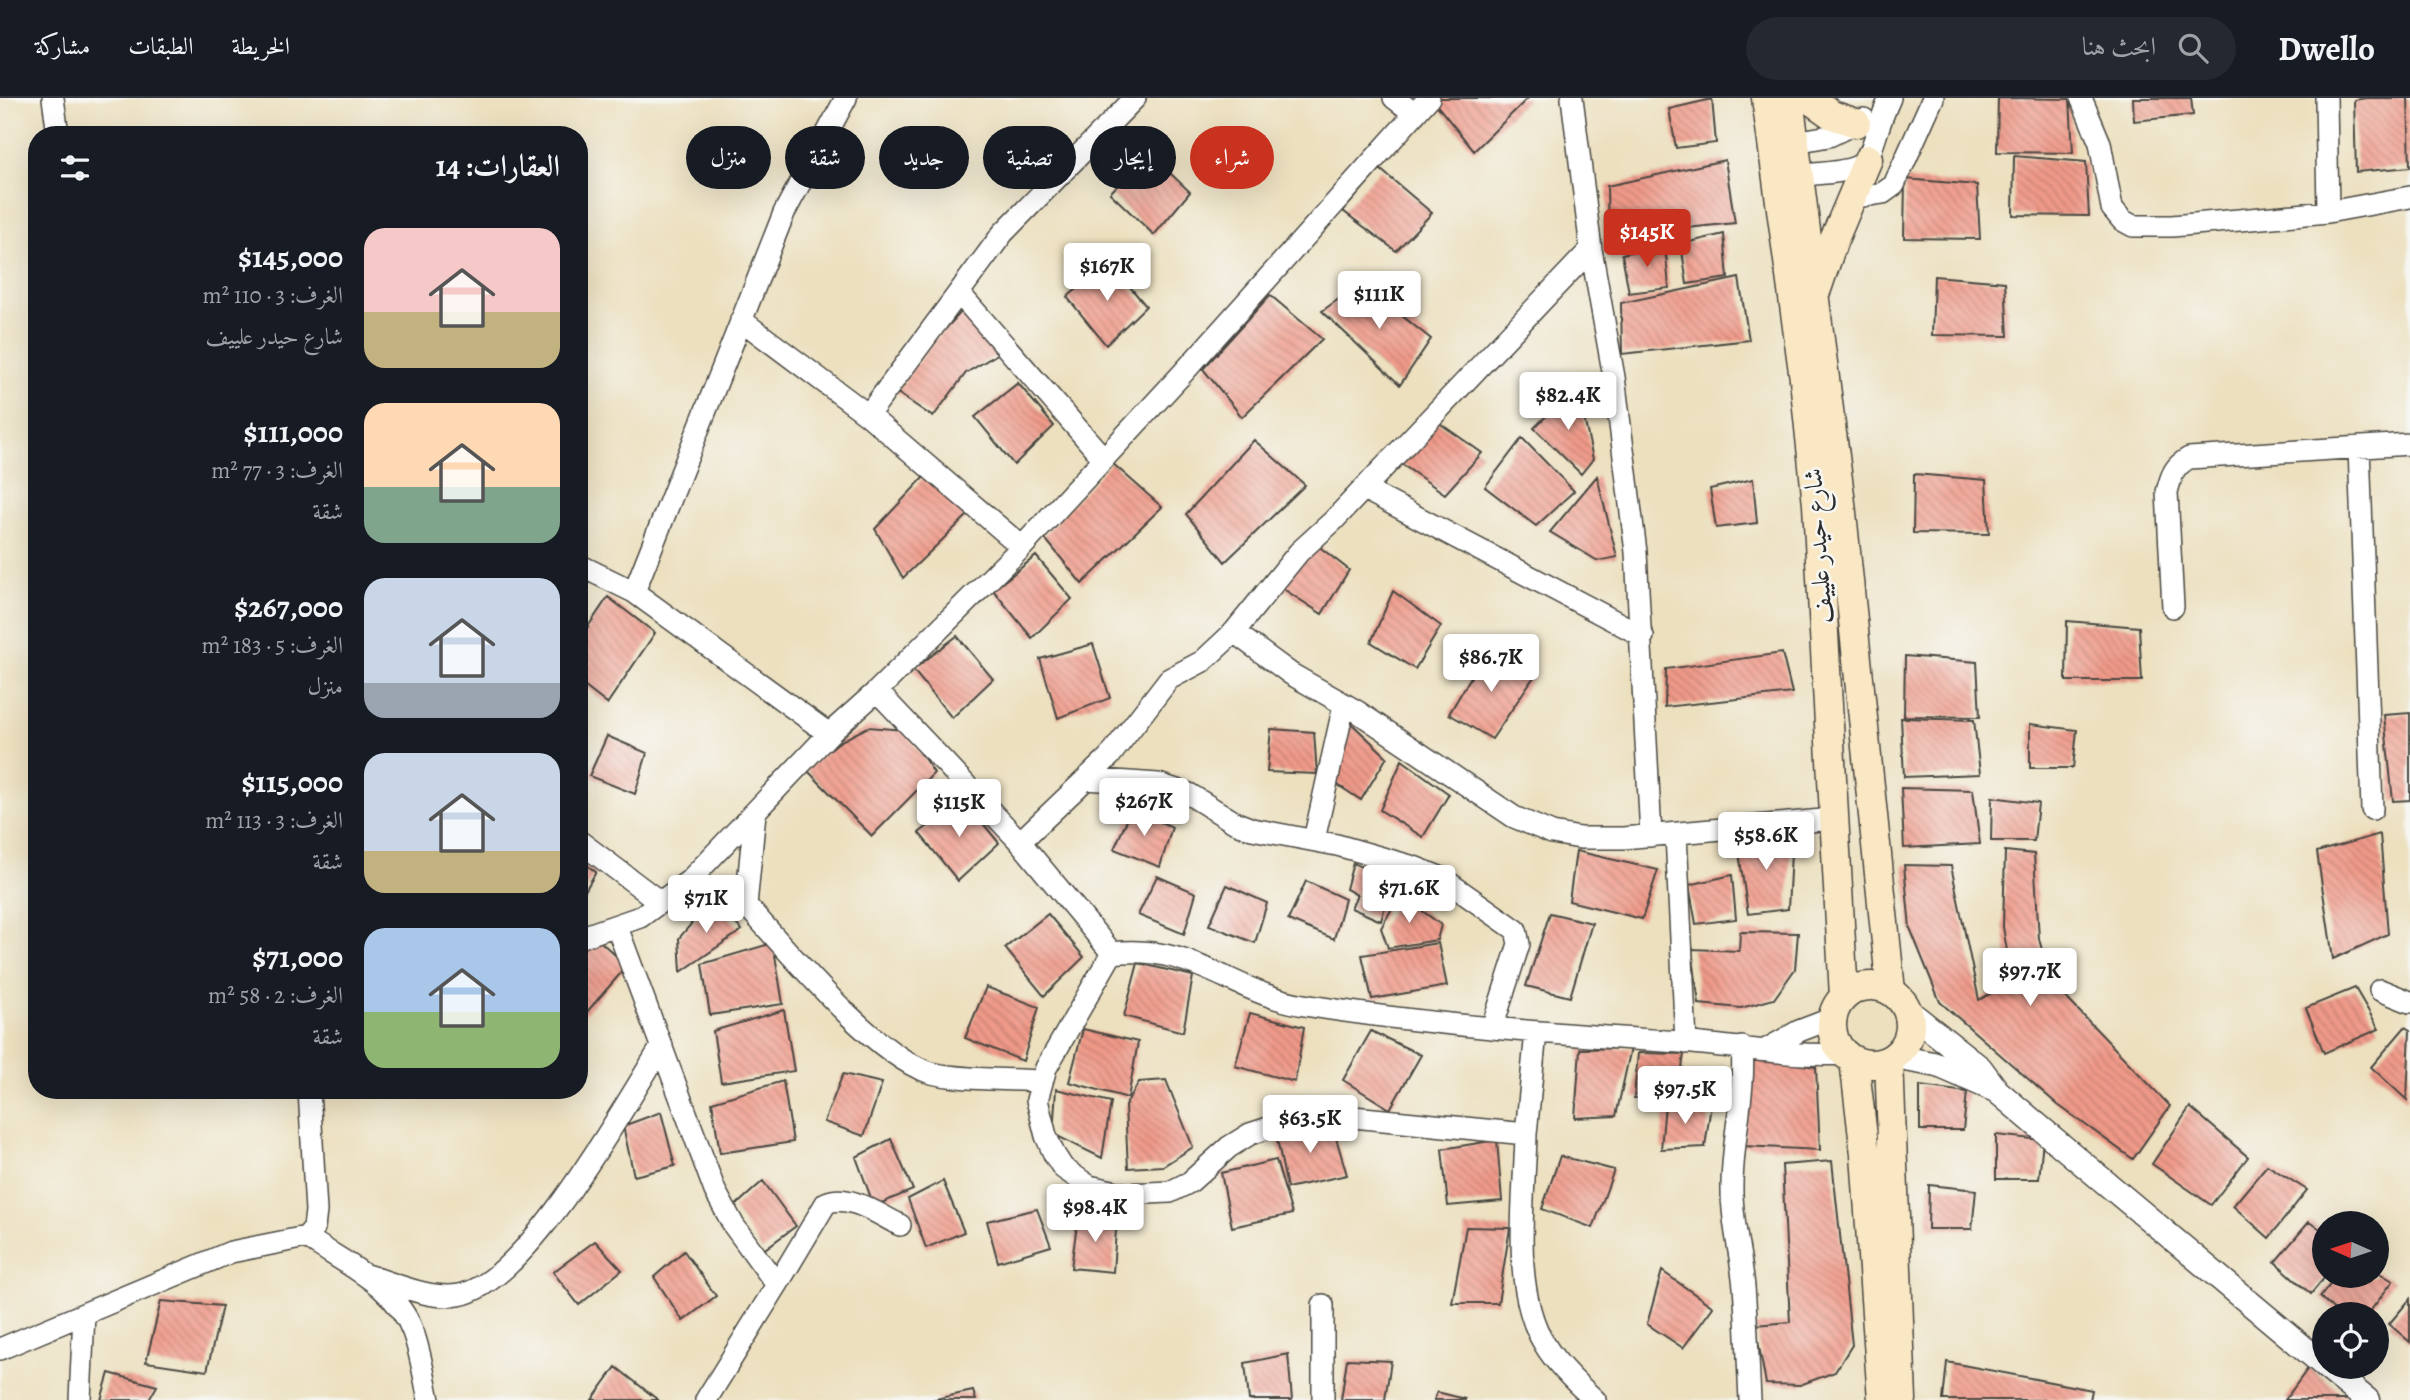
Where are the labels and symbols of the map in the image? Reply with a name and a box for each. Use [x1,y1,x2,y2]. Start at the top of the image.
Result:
pin: $145K [1598,209,1696,269]
pin: $167K [1058,244,1156,303]
pin: $111K [1330,272,1428,331]
pin: $82.4K [1511,372,1625,432]
street label: شارع حيدر علييف [1795,467,1845,625]
pin: $86.7K [1434,634,1548,694]
pin: $267K [1095,778,1193,838]
pin: $115K [910,780,1008,839]
pin: $58.6K [1709,812,1823,872]
pin: $71.6K [1352,866,1466,925]
pin: $71K [665,876,747,935]
pin: $97.7K [1973,948,2087,1008]
pin: $97.5K [1628,1066,1742,1126]
pin: $63.5K [1253,1096,1367,1155]
pin: $98.4K [1038,1184,1152,1244]
north arrow [2312,1211,2389,1288]

